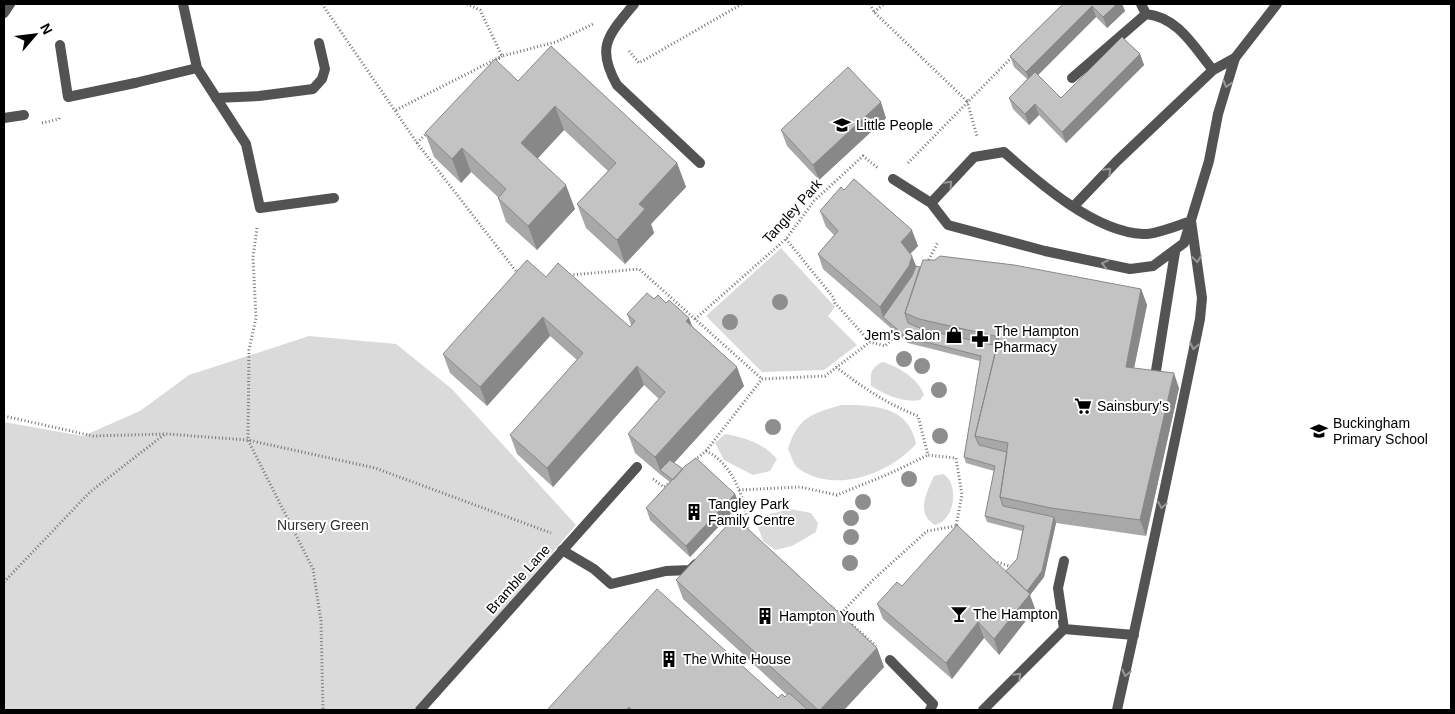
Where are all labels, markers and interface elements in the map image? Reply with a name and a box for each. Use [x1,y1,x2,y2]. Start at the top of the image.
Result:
north arrow [10,10,60,60]
text: N [37,21,56,37]
one-way arrow [1223,80,1233,88]
school or university icon: Little People [832,115,852,135]
place label: Little People [856,117,933,133]
one-way arrow [1102,168,1111,177]
street label: Tangley Park [759,175,826,246]
one-way arrow [943,180,952,189]
one-way arrow [1191,255,1201,264]
one-way arrow [1100,259,1109,270]
place label: The Hampton Pharmacy [994,323,1079,355]
shop icon: Jem's Salon [944,325,964,345]
place label: Jem's Salon [864,327,940,343]
pharmacy icon: The Hampton Pharmacy [970,329,990,349]
one-way arrow [1190,341,1200,350]
supermarket icon: Sainsbury's [1073,396,1093,416]
place label: Sainsbury's [1097,398,1169,414]
place label: Buckingham Primary School [1333,415,1428,447]
school or university icon: Buckingham Primary School [1309,421,1329,441]
place label: Tangley Park Family Centre [708,496,795,528]
one-way arrow [1158,501,1168,510]
building icon: Tangley Park Family Centre [684,502,704,522]
park label: Nursery Green [277,517,369,533]
street label: Bramble Lane [483,541,553,617]
bar icon: The Hampton [949,604,969,624]
building icon: Hampton Youth [755,606,775,626]
place label: The Hampton [973,606,1058,622]
place label: Hampton Youth [779,608,875,624]
building icon: The White House [659,649,679,669]
place label: The White House [683,651,791,667]
one-way arrow [1121,668,1132,677]
one-way arrow [1012,673,1021,682]

